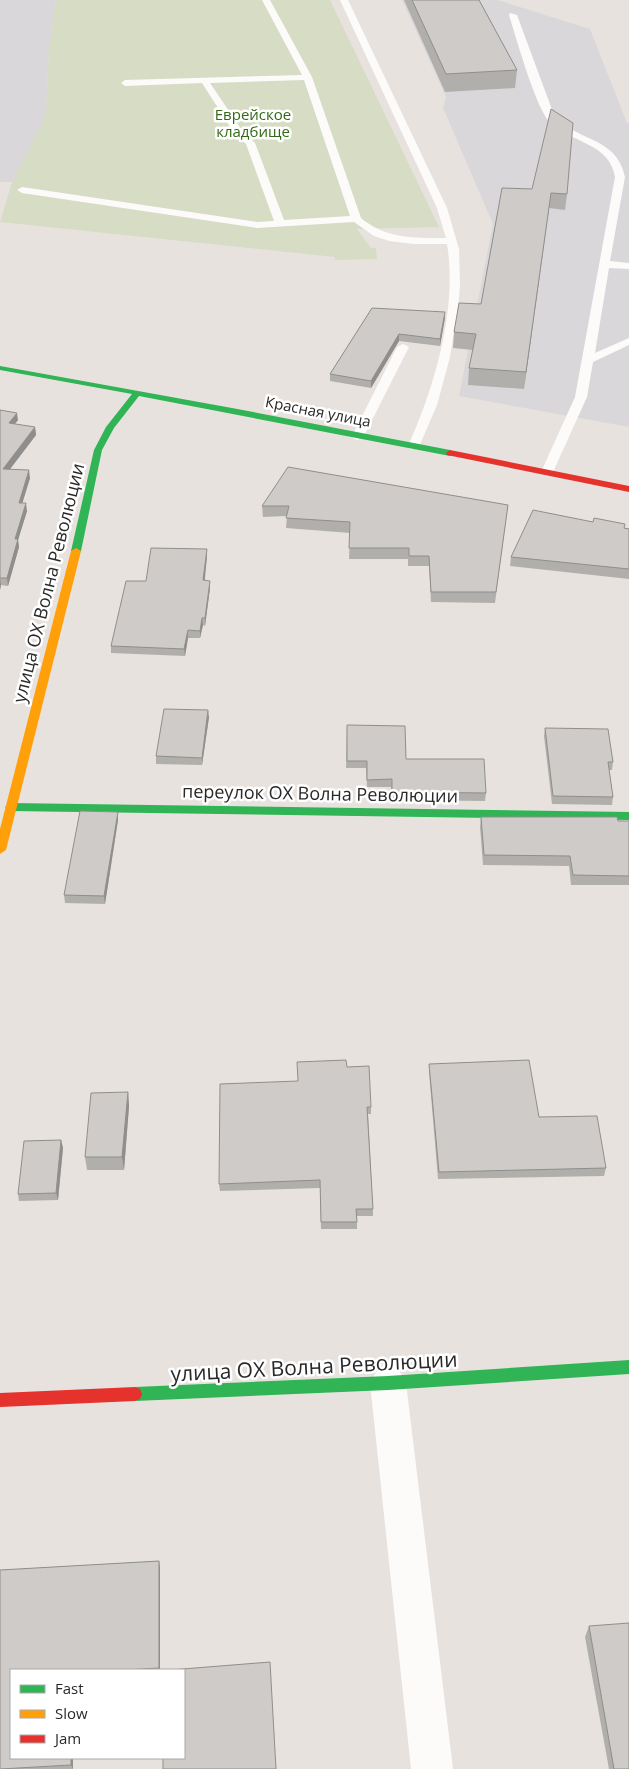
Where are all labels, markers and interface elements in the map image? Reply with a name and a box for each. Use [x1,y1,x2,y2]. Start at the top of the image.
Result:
park label: Еврейское кладбище [215,104,291,141]
street label: Красная улица [264,391,373,431]
street label: улица ОХ Волна Революции [7,460,89,705]
street label: переулок ОХ Волна Революции [182,779,458,807]
street label: улица ОХ Волна Революции [170,1345,458,1387]
legend [10,1669,185,1759]
text: Fast [55,1678,84,1698]
text: Slow [55,1703,88,1723]
text: Jam [53,1728,81,1748]

